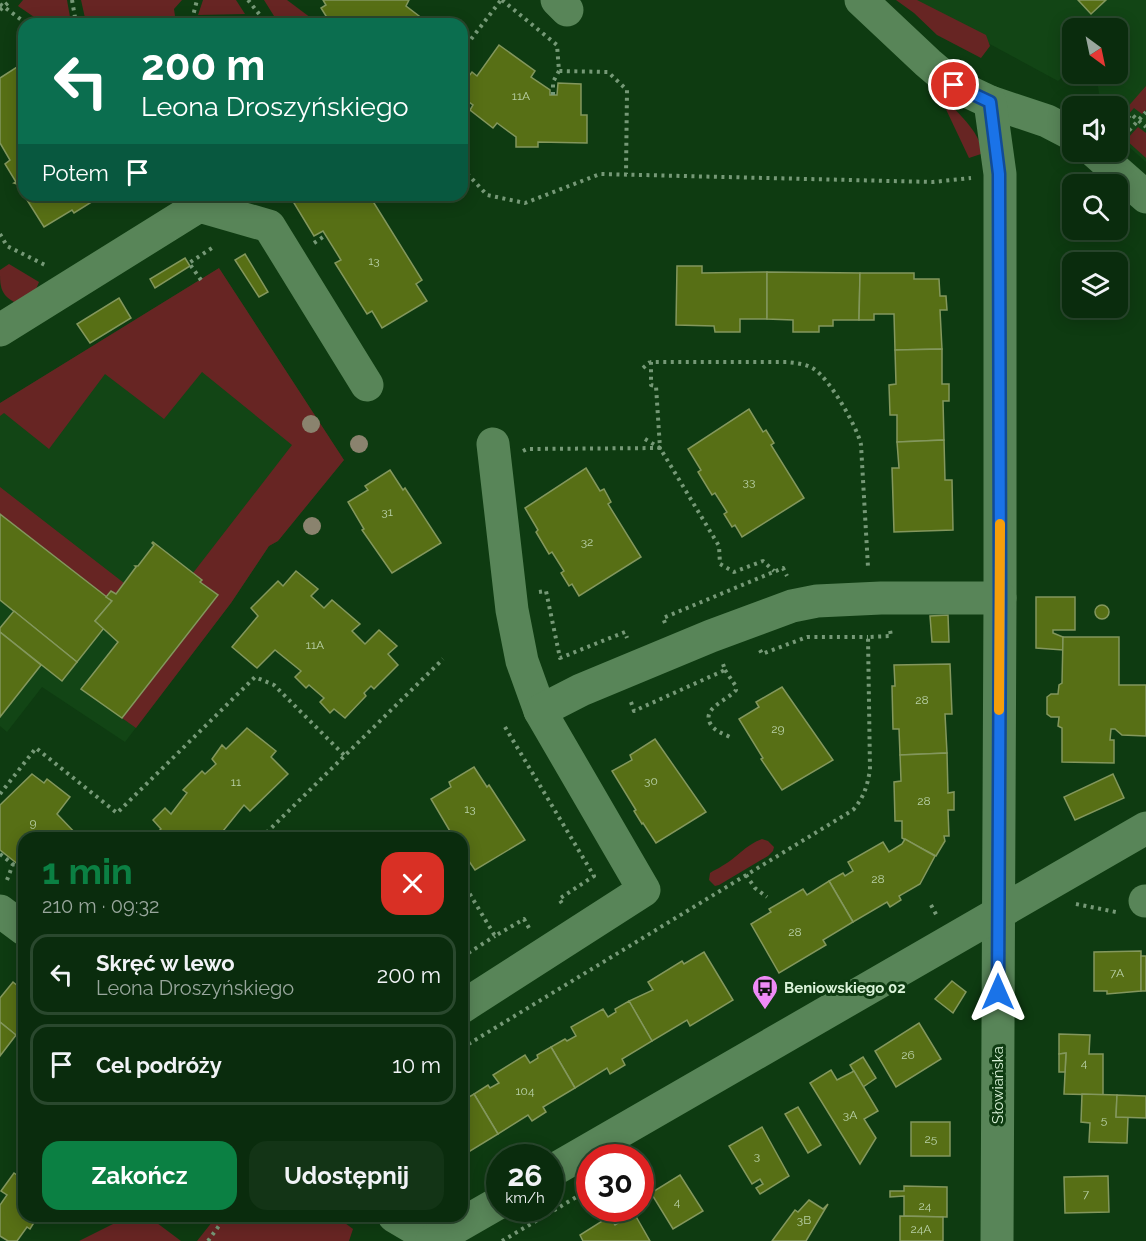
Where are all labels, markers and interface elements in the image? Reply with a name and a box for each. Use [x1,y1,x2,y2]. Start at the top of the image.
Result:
north arrow [1062,18,1128,84]
map controls [1062,18,1128,318]
text: 200 m [141,41,265,90]
icon: left [42,42,120,120]
pin [928,59,979,110]
icon: arrive [937,68,970,101]
house number: 11A [512,89,530,103]
text: Leona Droszyńskiego [141,91,409,122]
button: sound [1062,96,1128,162]
icon: arrive [121,156,154,189]
text: Potem [42,160,109,186]
button: search [1062,174,1128,240]
button: layers [1062,252,1128,318]
house number: 13 [368,254,380,268]
house number: 33 [743,475,755,489]
house number: 31 [381,505,393,519]
house number: 32 [581,535,593,549]
house number: 11A [306,638,324,652]
house number: 28 [915,693,929,707]
house number: 29 [771,722,785,736]
house number: 30 [644,774,658,788]
house number: 11 [231,775,241,789]
house number: 28 [917,794,931,808]
house number: 13 [464,802,476,816]
house number: 9 [29,816,37,830]
text: 1 min [42,850,133,892]
button: close [381,852,444,915]
house number: 28 [871,872,885,886]
text: 210 m · 09:32 [42,894,160,918]
house number: 28 [788,925,802,939]
text: Skręć w lewo [96,950,235,976]
icon: left [45,958,78,991]
position arrow [966,960,1030,1024]
text: 200 m [377,962,441,988]
house number: 7A [1110,966,1124,980]
bus stop icon: Beniowskiego 02 [750,973,780,1011]
text: Leona Droszyńskiego [96,976,294,1000]
place label: Beniowskiego 02 [784,979,906,997]
street label: Słowiańska [989,1046,1007,1124]
icon: arrive [45,1048,78,1081]
house number: 26 [901,1048,915,1062]
text: Cel podróży [96,1052,222,1078]
text: 10 m [392,1052,441,1078]
house number: 4 [1081,1056,1088,1070]
house number: 104 [515,1084,535,1098]
house number: 3A [843,1108,857,1122]
house number: 5 [1101,1113,1108,1127]
house number: 25 [925,1132,938,1146]
button: Zakończ [42,1141,237,1210]
button: Udostępnij [249,1141,444,1210]
speed limit sign: 30 [576,1144,654,1222]
house number: 3 [754,1149,760,1163]
text: 26 [507,1158,543,1193]
house number: 7 [1083,1187,1090,1201]
text: km/h [505,1189,545,1207]
house number: 4 [674,1195,681,1209]
house number: 24 [919,1199,932,1213]
house number: 3B [797,1213,811,1227]
house number: 24A [911,1222,931,1236]

